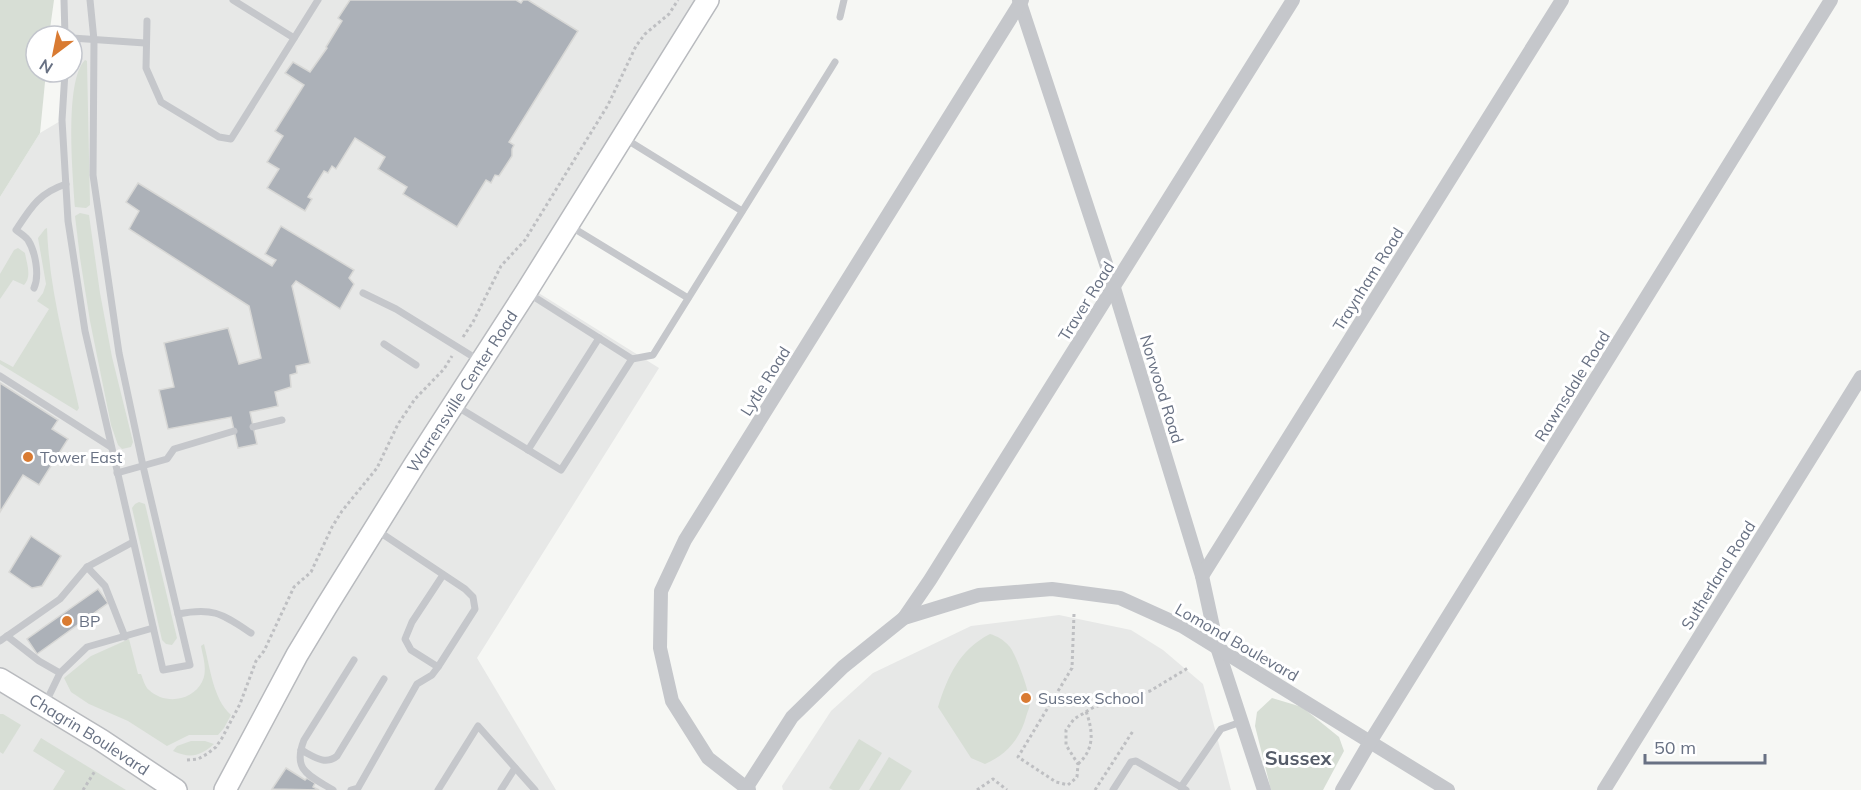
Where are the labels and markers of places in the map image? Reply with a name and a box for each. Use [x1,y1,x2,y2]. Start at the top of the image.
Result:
place label: Tower East [40,447,123,467]
marker: Tower East [21,450,35,464]
place label: BP [79,611,100,631]
marker: BP [60,614,74,628]
place label: Sussex School [1038,688,1144,708]
marker: Sussex School [1019,691,1033,705]

